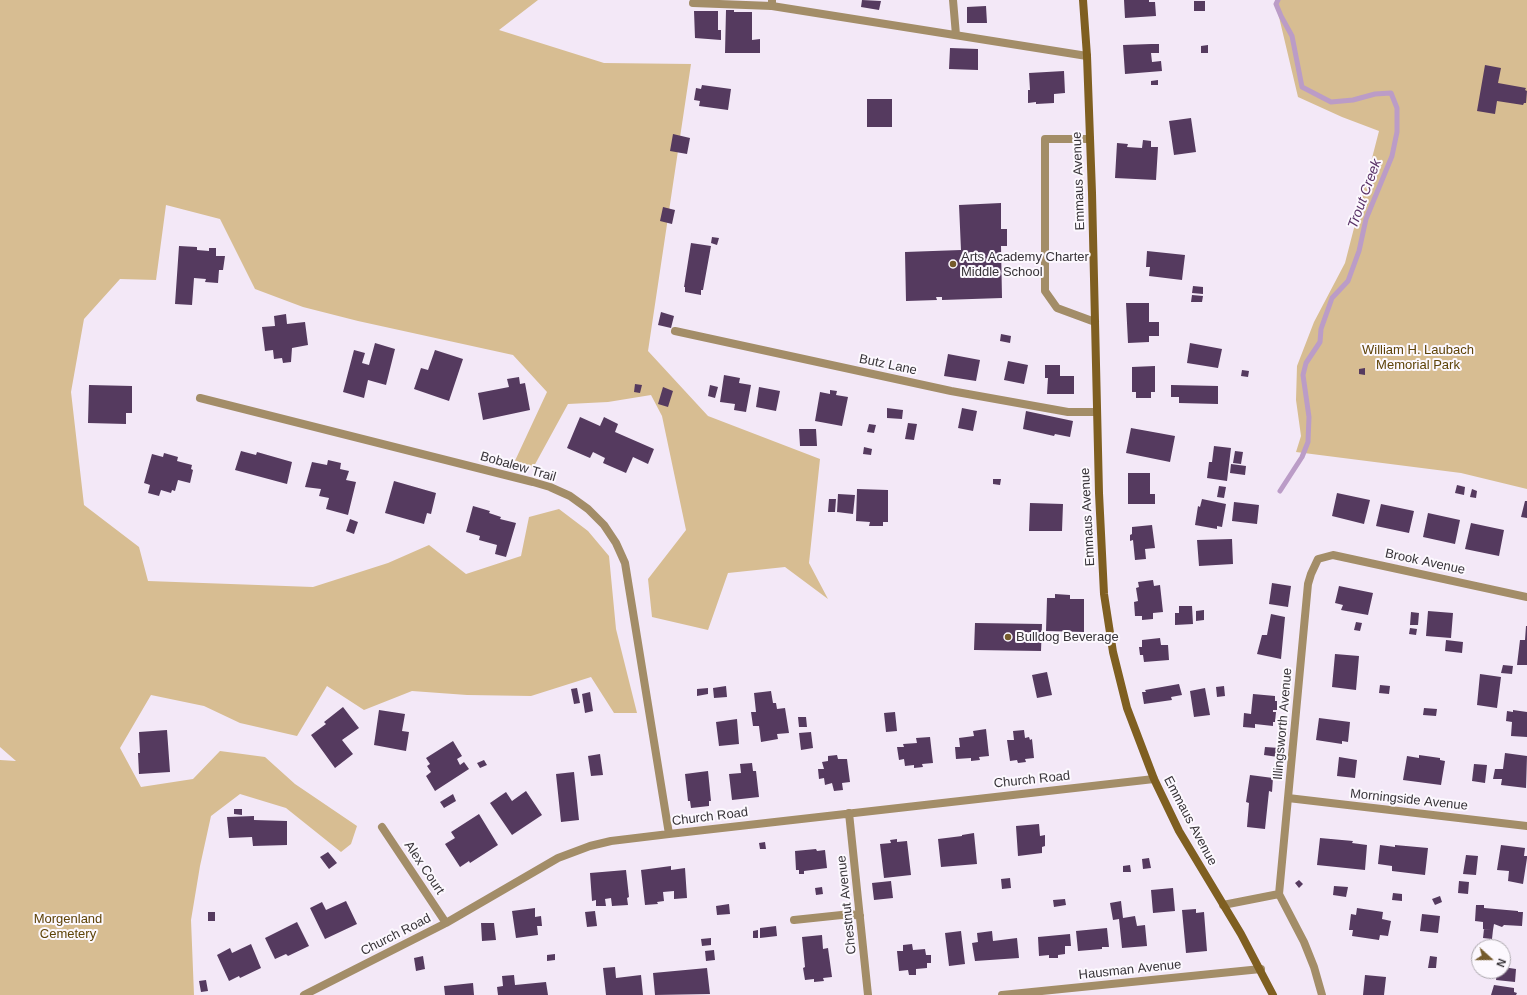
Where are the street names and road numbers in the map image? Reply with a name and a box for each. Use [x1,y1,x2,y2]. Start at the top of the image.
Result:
street label: Emmaus Avenue [1069,131,1089,231]
street label: Butz Lane [858,351,918,379]
street label: Bobalew Trail [478,449,558,485]
street label: Emmaus Avenue [1078,467,1098,567]
street label: Brook Avenue [1384,546,1466,578]
street label: Illingsworth Avenue [1270,667,1296,781]
street label: Church Road [993,768,1071,792]
street label: Emmaus Avenue [1160,774,1220,868]
street label: Morningside Avenue [1349,786,1469,814]
street label: Church Road [671,805,749,829]
street label: Alex Court [401,838,447,898]
street label: Chestnut Avenue [834,855,860,955]
street label: Church Road [358,911,434,959]
street label: Hausman Avenue [1078,957,1182,983]

